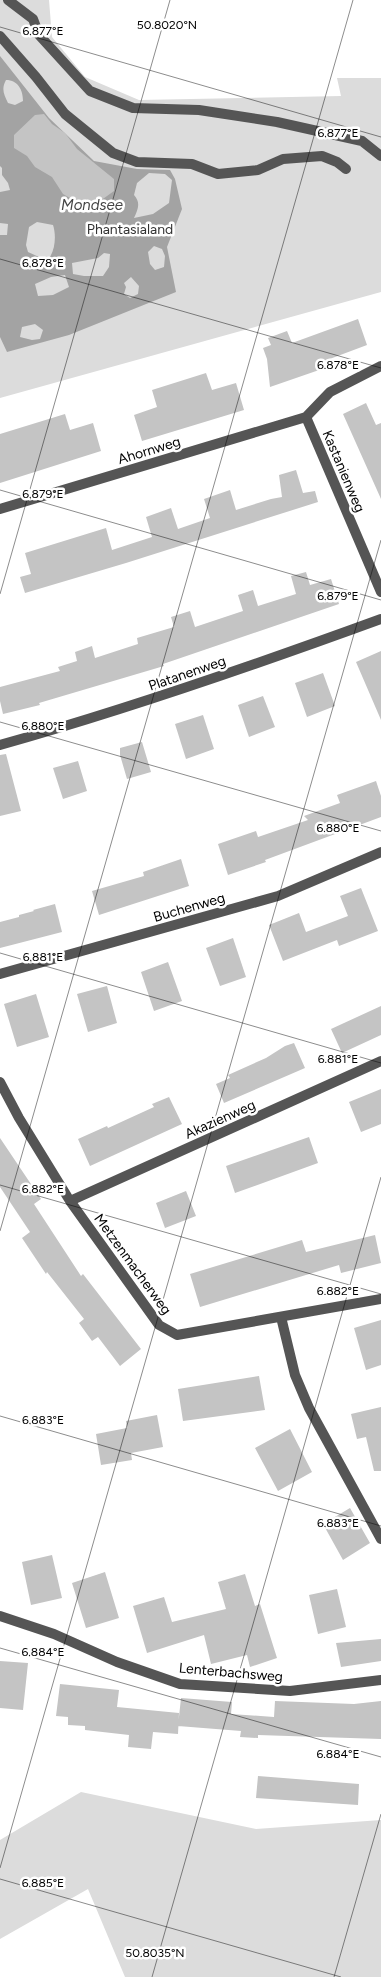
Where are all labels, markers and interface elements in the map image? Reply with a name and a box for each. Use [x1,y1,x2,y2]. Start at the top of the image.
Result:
text: 50.8020°N [137,18,197,32]
text: 6.877°E [22,24,64,38]
text: 6.877°E [317,126,359,140]
water label: Mondsee [61,196,123,214]
park label: Phantasialand [87,221,173,238]
text: 6.878°E [22,256,64,270]
text: 6.878°E [317,358,359,372]
street label: Kastanienweg [319,428,368,515]
street label: Ahornweg [116,433,182,468]
text: 6.879°E [22,487,64,501]
text: 6.879°E [317,589,359,603]
street label: Platanenweg [146,652,228,695]
text: 6.880°E [21,719,65,733]
text: 6.880°E [316,821,360,835]
street label: Buchenweg [151,889,227,926]
text: 6.881°E [23,950,63,964]
text: 6.881°E [318,1052,358,1066]
street label: Akazienweg [182,1096,258,1143]
text: 6.882°E [22,1182,64,1196]
street label: Metzenmacherweg [90,1211,175,1318]
text: 6.882°E [317,1284,359,1298]
text: 6.883°E [22,1413,64,1427]
text: 6.883°E [317,1516,359,1530]
text: 6.884°E [21,1645,65,1659]
street label: Lenterbachsweg [178,1659,284,1686]
text: 6.884°E [316,1747,360,1761]
text: 6.885°E [22,1876,64,1890]
text: 50.8035°N [125,1946,185,1960]

